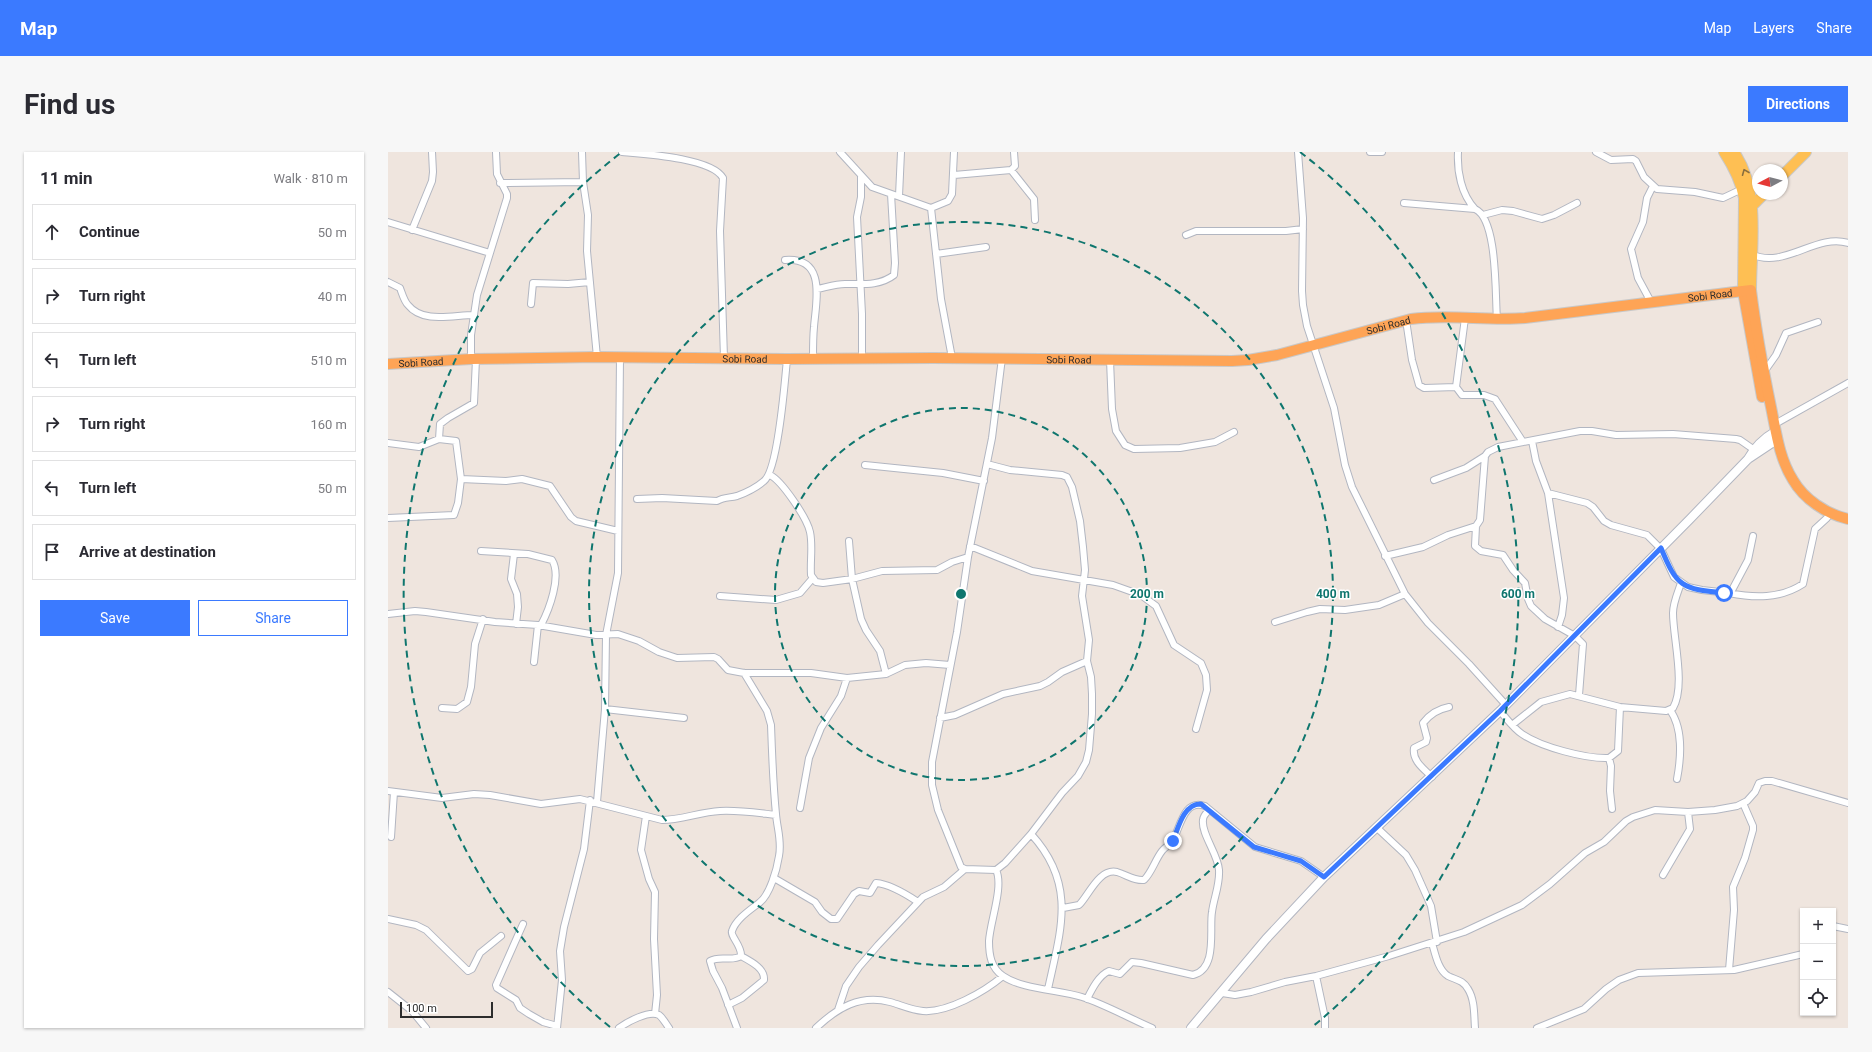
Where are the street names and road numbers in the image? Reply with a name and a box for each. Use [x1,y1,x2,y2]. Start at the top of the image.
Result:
street label: Sobi Road [1687,287,1733,303]
street label: Sobi Road [1365,314,1412,336]
street label: Sobi Road [722,353,767,364]
street label: Sobi Road [1046,354,1091,365]
street label: Sobi Road [398,355,444,369]

